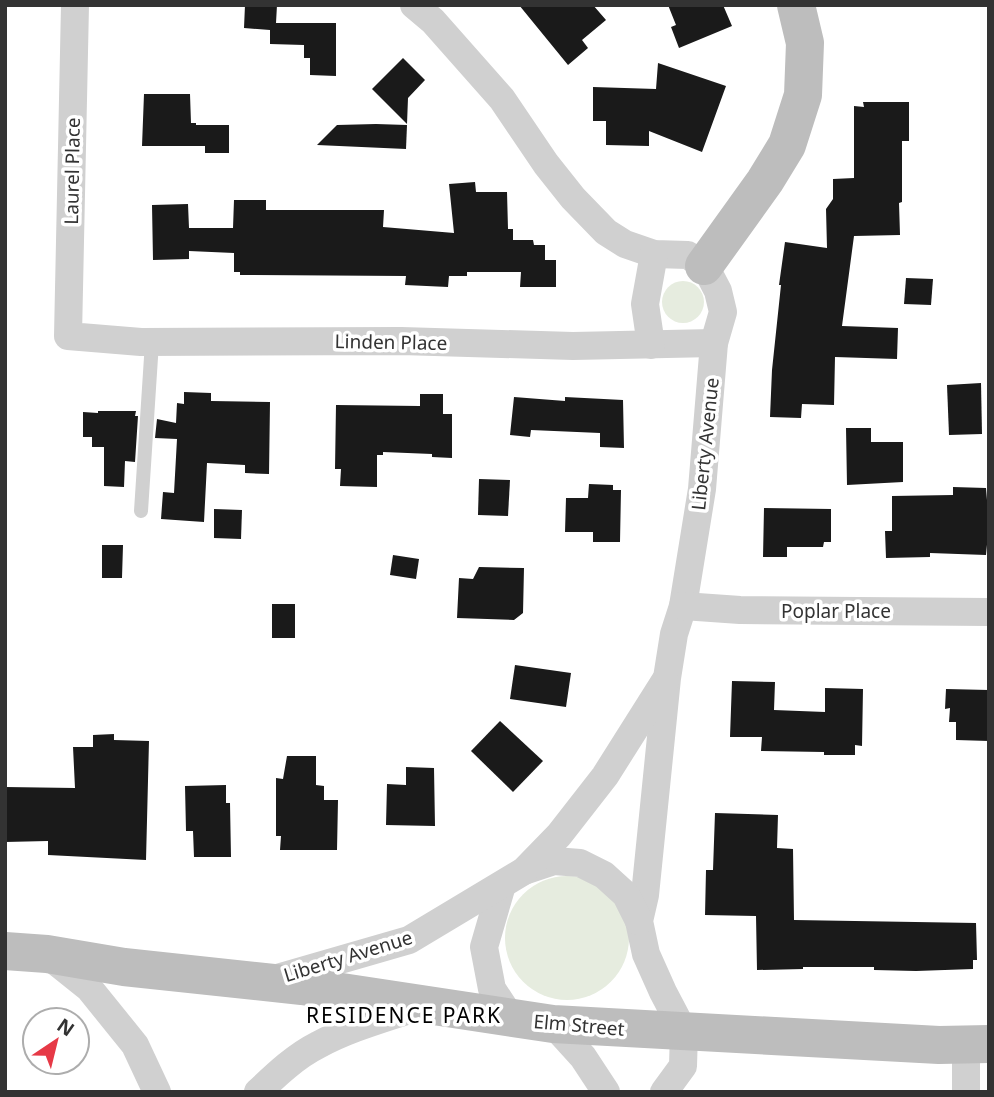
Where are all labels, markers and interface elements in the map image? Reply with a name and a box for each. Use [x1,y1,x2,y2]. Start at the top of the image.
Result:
street label: Laurel Place [58,117,86,225]
street label: Linden Place [334,328,448,356]
street label: Liberty Avenue [685,376,725,512]
street label: Poplar Place [781,598,891,624]
street label: Liberty Avenue [280,924,416,988]
district label: RESIDENCE PARK [306,1001,502,1029]
north arrow [21,1006,91,1076]
street label: Elm Street [532,1008,626,1042]
text: N [52,1012,80,1042]

